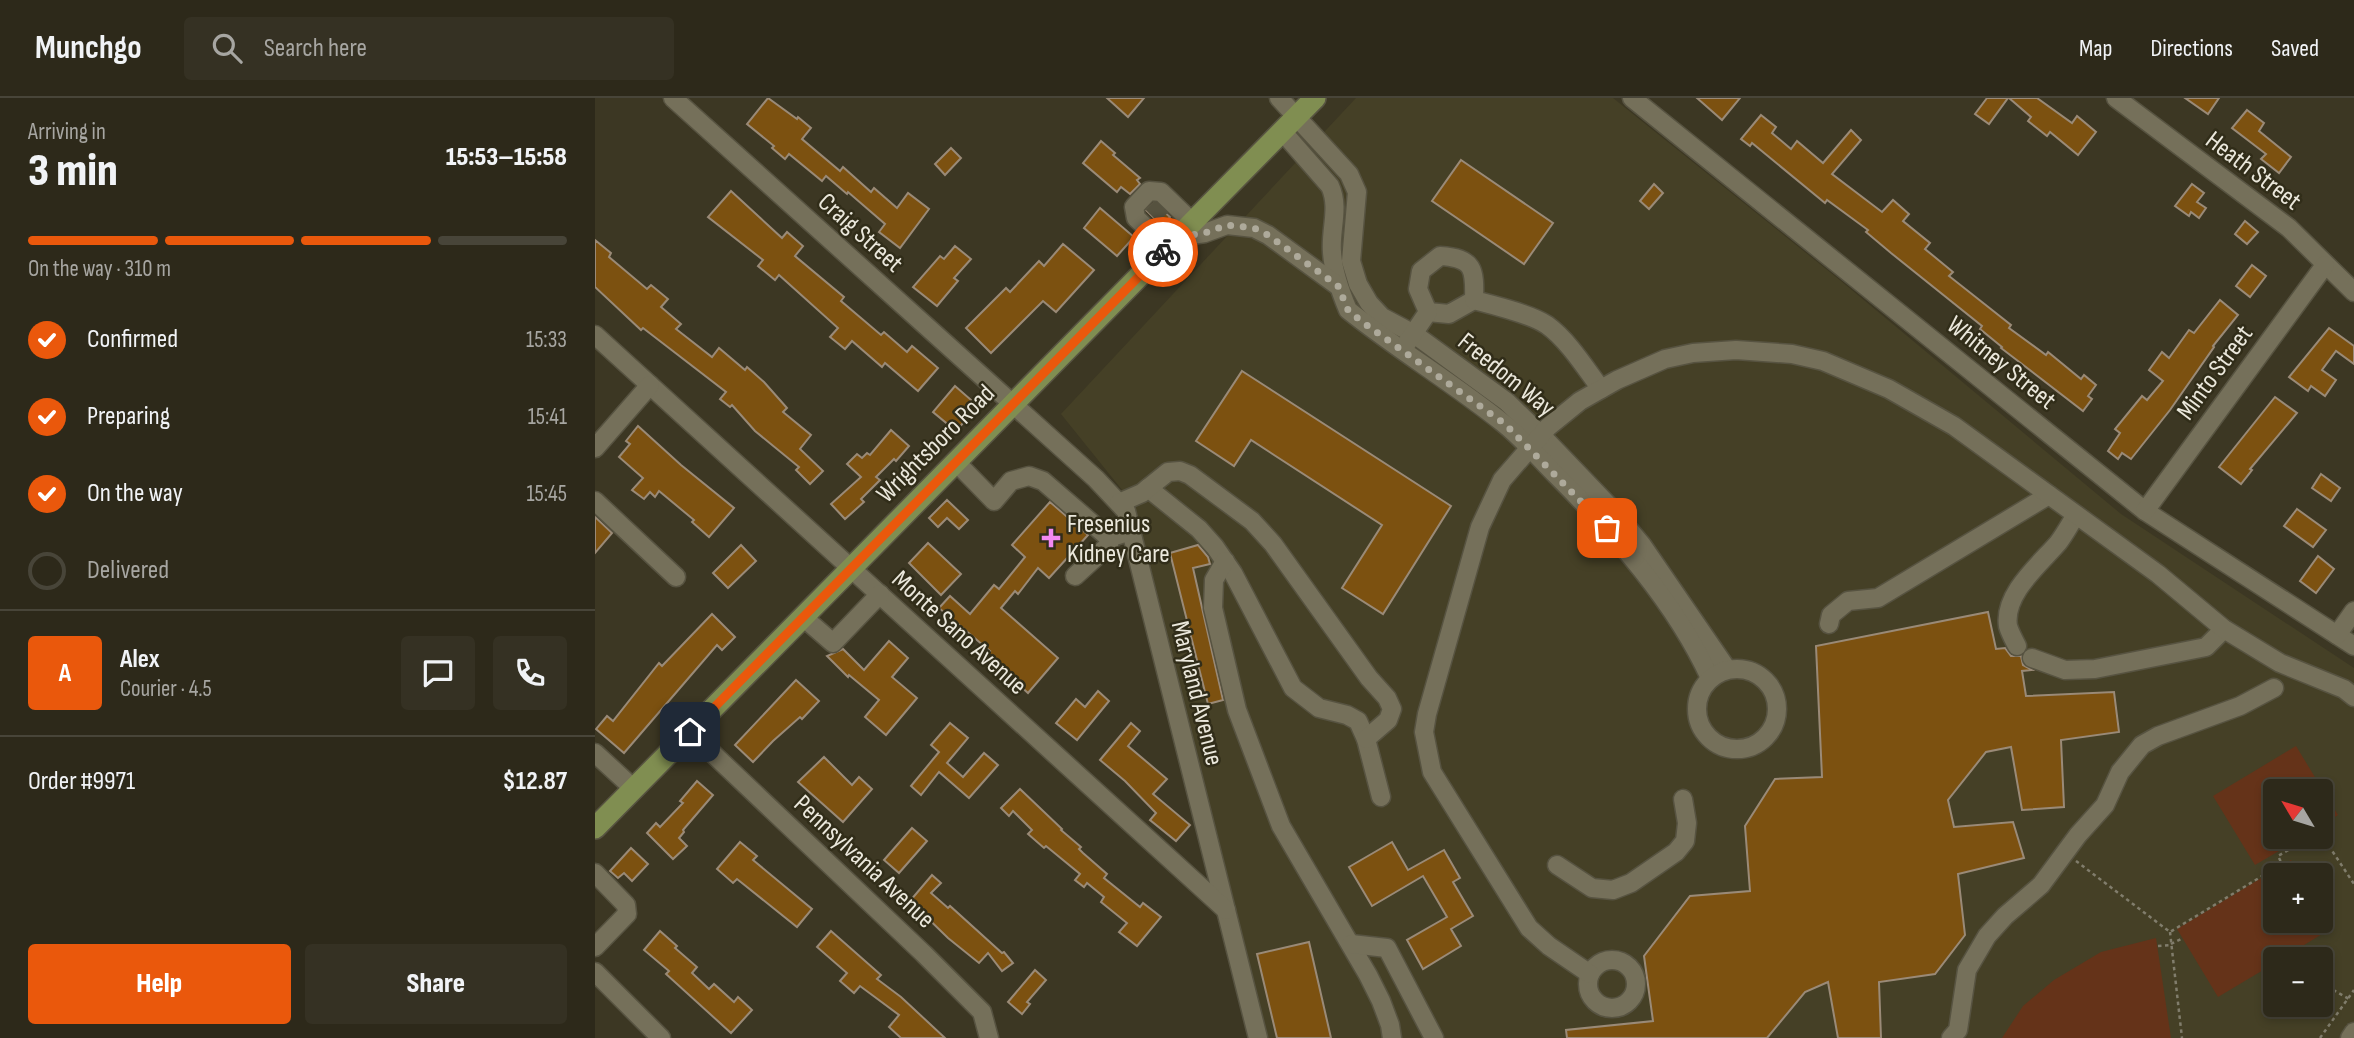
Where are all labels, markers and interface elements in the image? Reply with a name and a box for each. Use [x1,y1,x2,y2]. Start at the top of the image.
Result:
search box [184,17,674,80]
text: Munchgo [35,28,142,68]
icon: search [208,29,246,67]
text: Search here [264,33,367,64]
text: Map [2079,34,2112,63]
text: Directions [2150,34,2233,63]
text: Saved [2271,34,2319,63]
text: Arriving in [28,118,106,146]
street label: Heath Street [2199,125,2307,217]
text: 15:53–15:58 [446,142,567,173]
text: 3 min [28,144,118,199]
street label: Craig Street [811,187,909,279]
courier [1128,217,1198,287]
icon: bike [1144,233,1182,271]
text: On the way · 310 m [28,255,171,283]
street label: Whitney Street [1940,310,2062,417]
street label: Minto Street [2171,320,2260,426]
icon: check [28,321,66,359]
text: Confirmed [87,324,178,355]
text: 15:33 [526,326,567,354]
street label: Freedom Way [1451,327,1561,424]
street label: Wrightsboro Road [870,378,1002,510]
icon: check [28,398,66,436]
text: Preparing [87,401,170,432]
text: 15:41 [528,403,567,431]
icon: check [28,475,66,513]
text: On the way [87,478,183,509]
text: 15:45 [526,480,567,508]
pin [1577,498,1637,558]
place label: Fresenius Kidney Care [1067,509,1170,570]
icon: bag [1588,509,1626,547]
marker: Fresenius Kidney Care [1041,528,1061,548]
text: Delivered [87,555,169,586]
street label: Monte Sano Avenue [885,565,1033,702]
street label: Maryland Avenue [1164,618,1229,769]
button: chat [401,636,475,710]
button: phone [493,636,567,710]
text: Alex [120,644,160,675]
text: A [59,658,71,689]
text: Courier · 4.5 [120,675,212,703]
pin [660,702,720,762]
icon: home [671,713,709,751]
text: Order #9971 [28,766,135,797]
text: $12.87 [502,766,567,797]
north arrow [2263,779,2333,849]
map controls [2263,779,2333,1017]
street label: Pennsylvania Avenue [787,789,941,935]
button: + [2263,863,2333,933]
button: Help [28,944,291,1024]
button: Share [305,944,567,1024]
button: − [2263,947,2333,1017]

